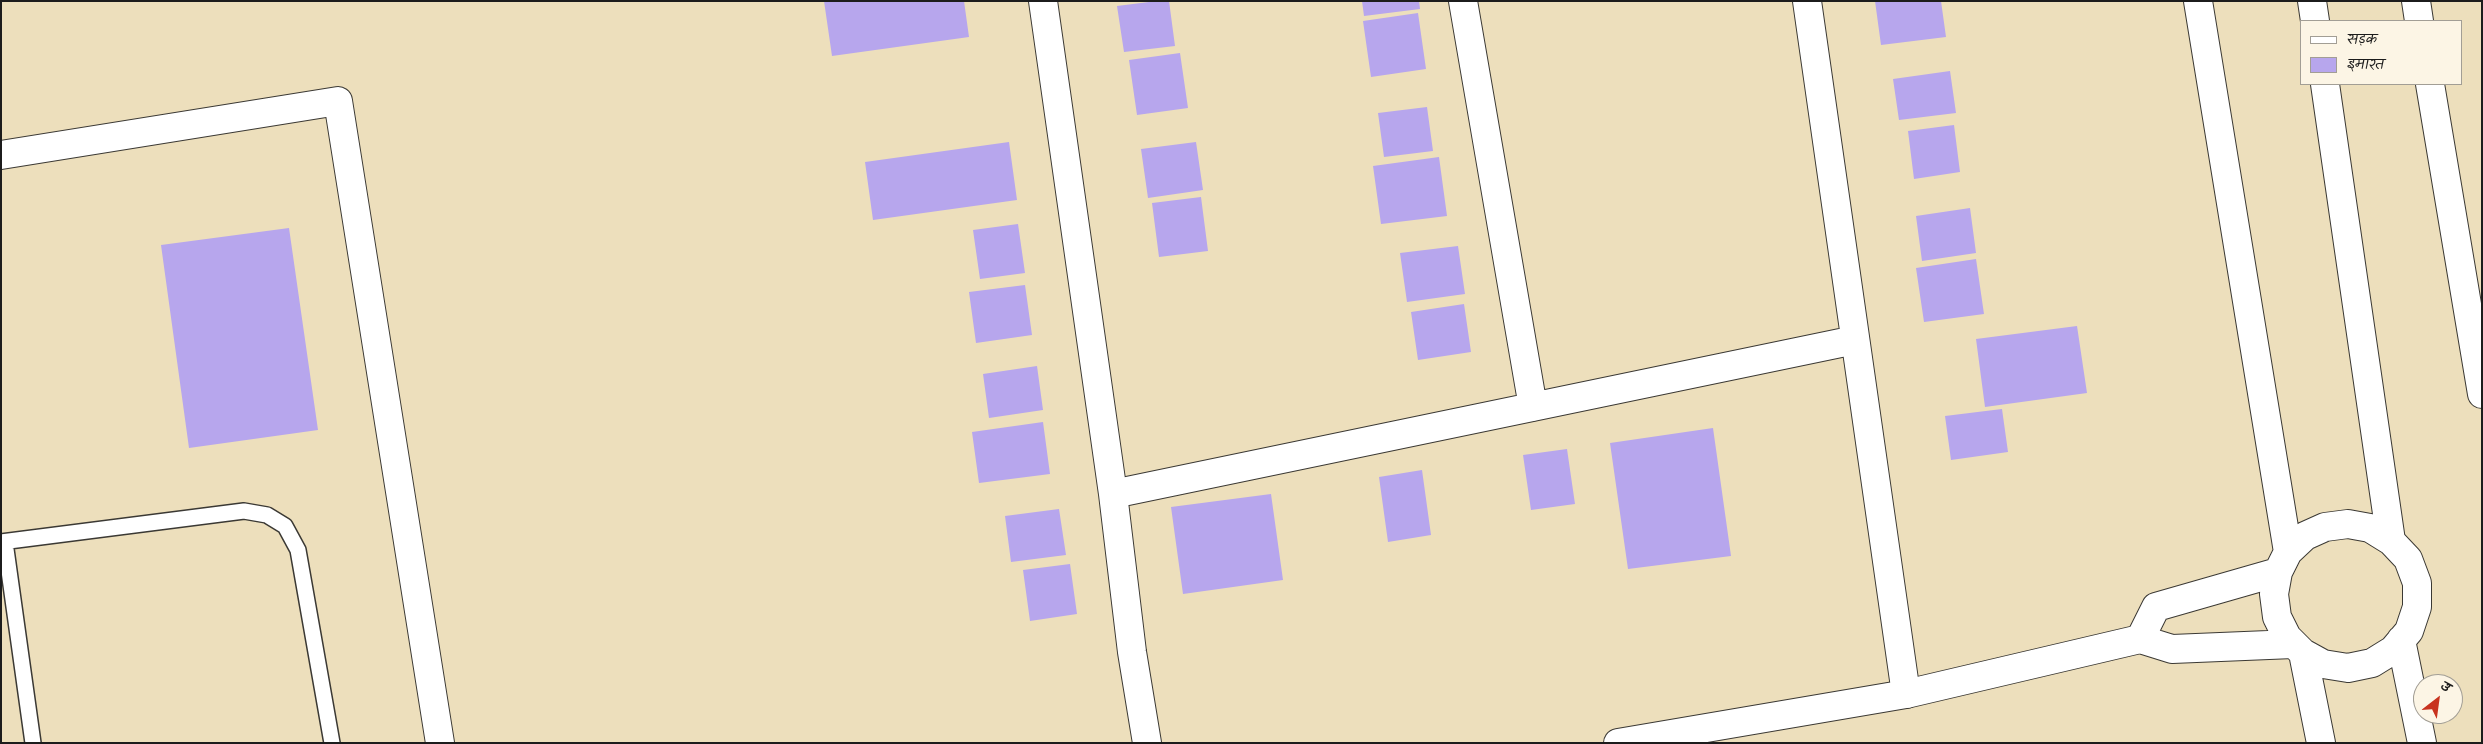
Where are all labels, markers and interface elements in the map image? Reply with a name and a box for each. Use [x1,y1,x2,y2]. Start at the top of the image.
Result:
legend [2300,20,2463,85]
text: सड़क [2347,28,2377,52]
text: इमारत [2347,53,2384,77]
north arrow [2413,674,2463,724]
text: उ [2436,675,2454,699]

